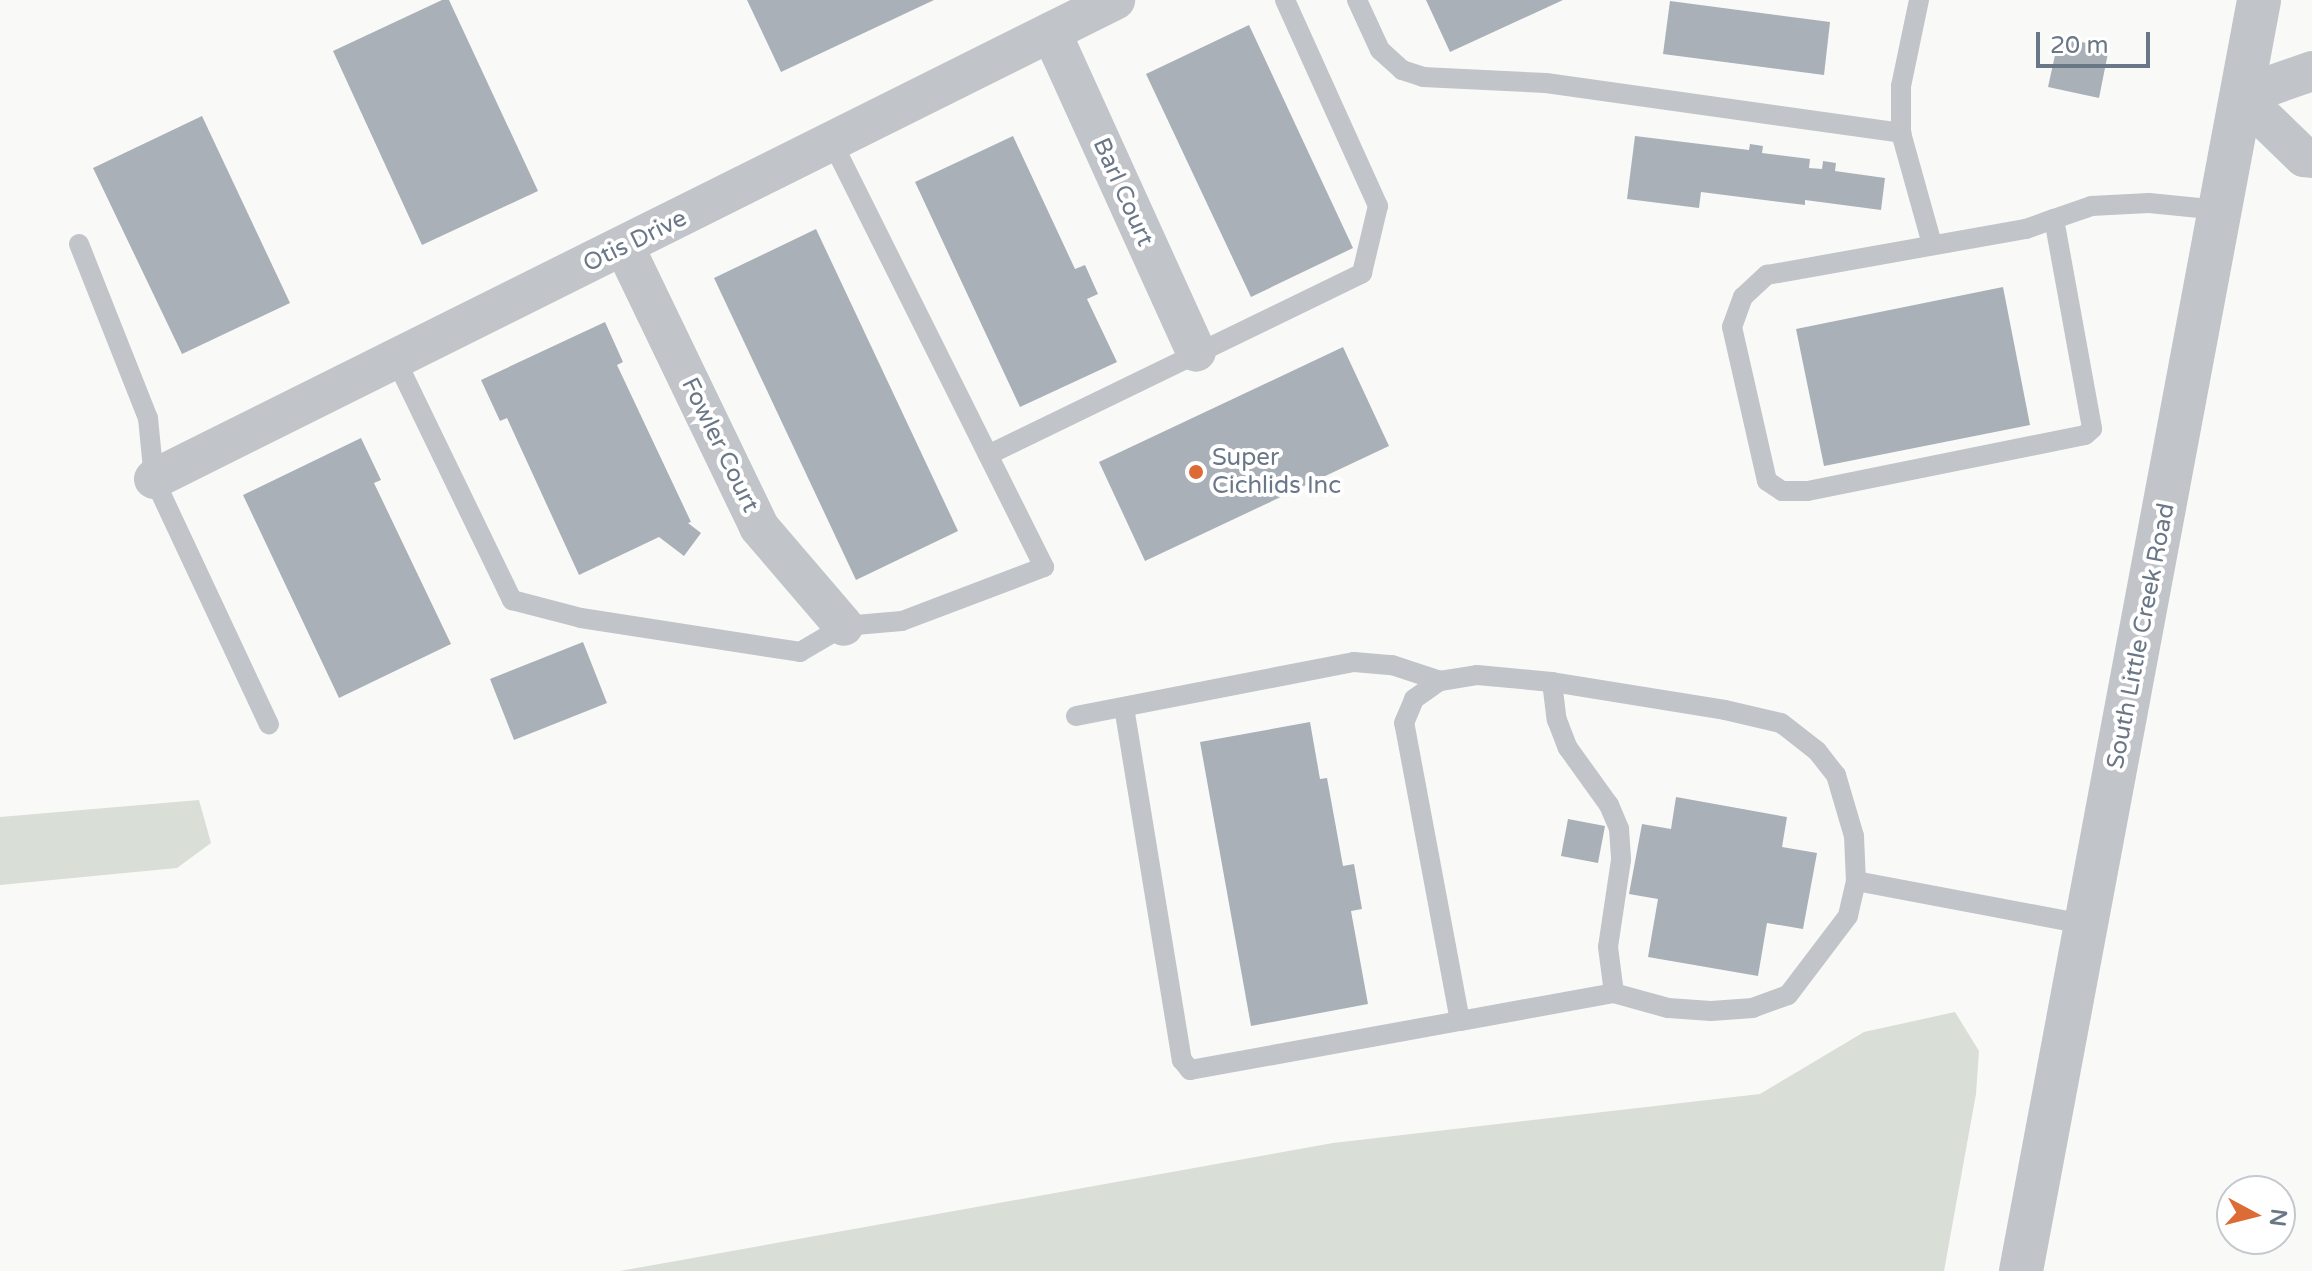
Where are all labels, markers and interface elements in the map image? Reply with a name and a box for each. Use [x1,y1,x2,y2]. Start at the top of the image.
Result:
scale bar [2040,16,2154,66]
text: 20 m [2050,31,2108,60]
street label: Barl Court [1086,133,1160,251]
street label: Otis Drive [579,204,691,278]
street label: Fowler Court [675,373,765,517]
place label: Super Cichlids Inc [1212,444,1341,500]
marker: Super Cichlids Inc [1187,463,1205,481]
street label: South Little Creek Road [2101,501,2181,771]
north arrow [2216,1175,2296,1255]
text: N [2264,1207,2292,1228]

